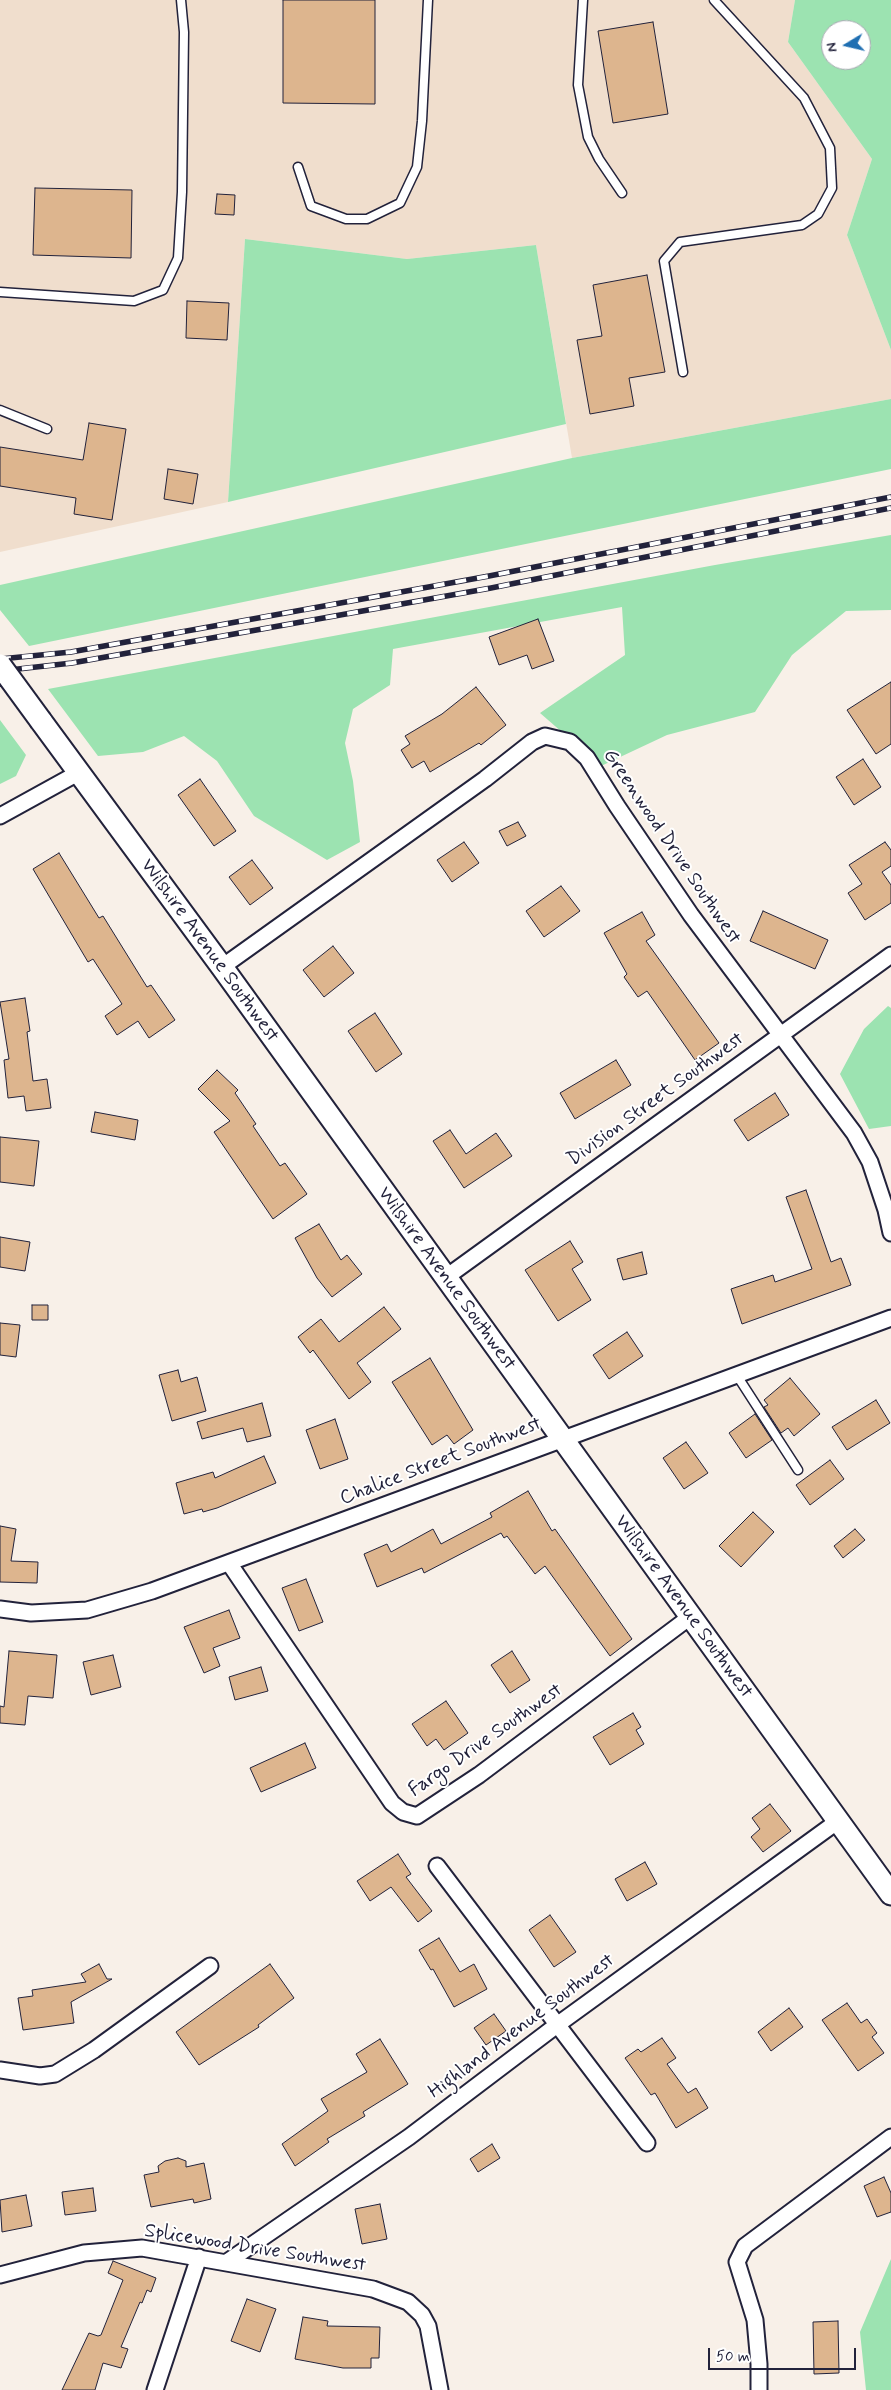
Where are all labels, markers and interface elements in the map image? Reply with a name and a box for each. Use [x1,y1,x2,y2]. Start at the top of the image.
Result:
north arrow [821,20,871,70]
text: N [823,41,842,53]
street label: Greenwood Drive Southwest [597,745,745,949]
street label: Wilshire Avenue Southwest [134,855,284,1047]
street label: Division Street Southwest [563,1028,749,1172]
street label: Wilshire Avenue Southwest [371,1183,521,1375]
street label: Chalice Street Southwest [337,1413,545,1511]
street label: Wilshire Avenue Southwest [608,1511,758,1703]
street label: Fargo Drive Southwest [405,1679,567,1803]
street label: Highland Avenue Southwest [424,1949,620,2105]
street label: Splicewood Drive Southwest [142,2220,368,2278]
scale bar [711,2338,858,2370]
text: 50 m [716,2347,750,2367]

